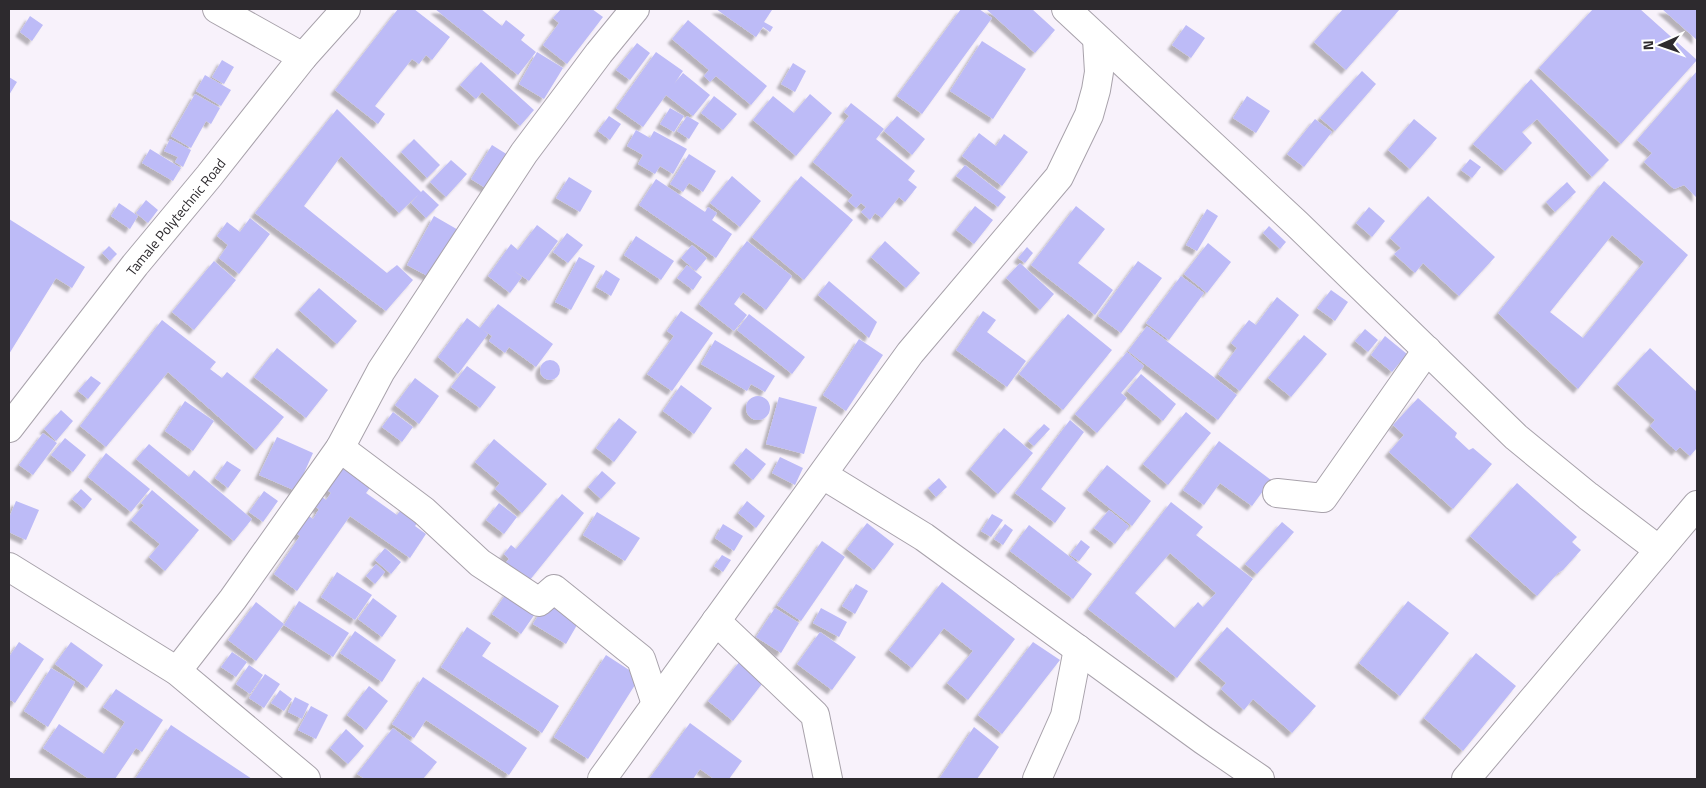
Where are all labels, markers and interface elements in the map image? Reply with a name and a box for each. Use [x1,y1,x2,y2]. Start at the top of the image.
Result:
north arrow [1636,20,1686,70]
text: N [1637,40,1658,51]
street label: Tamale Polytechnic Road [120,153,230,280]

